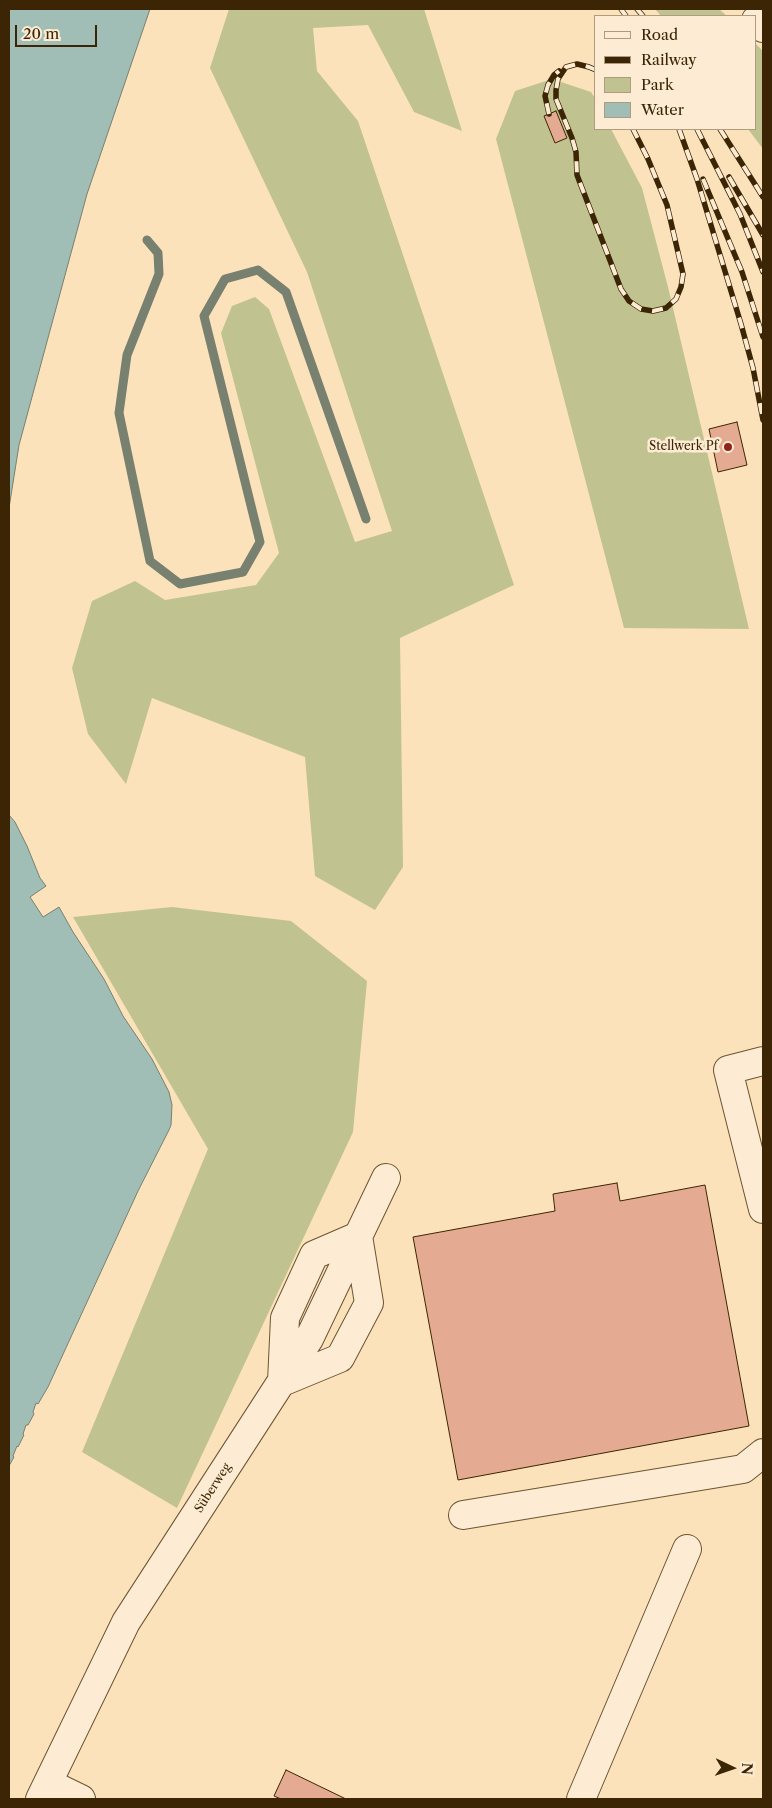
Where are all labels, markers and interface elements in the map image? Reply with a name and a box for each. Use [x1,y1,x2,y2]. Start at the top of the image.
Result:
scale bar [18,15,100,47]
legend [594,15,757,130]
text: 20 m [23,24,59,43]
text: Road [641,25,678,44]
text: Railway [641,50,697,69]
text: Park [641,75,674,94]
text: Water [641,100,684,119]
place label: Stellwerk Pf [649,440,718,454]
marker: Stellwerk Pf [722,441,734,453]
street label: Süberweg [192,1461,234,1515]
north arrow [707,1743,757,1793]
text: N [738,1762,756,1775]

